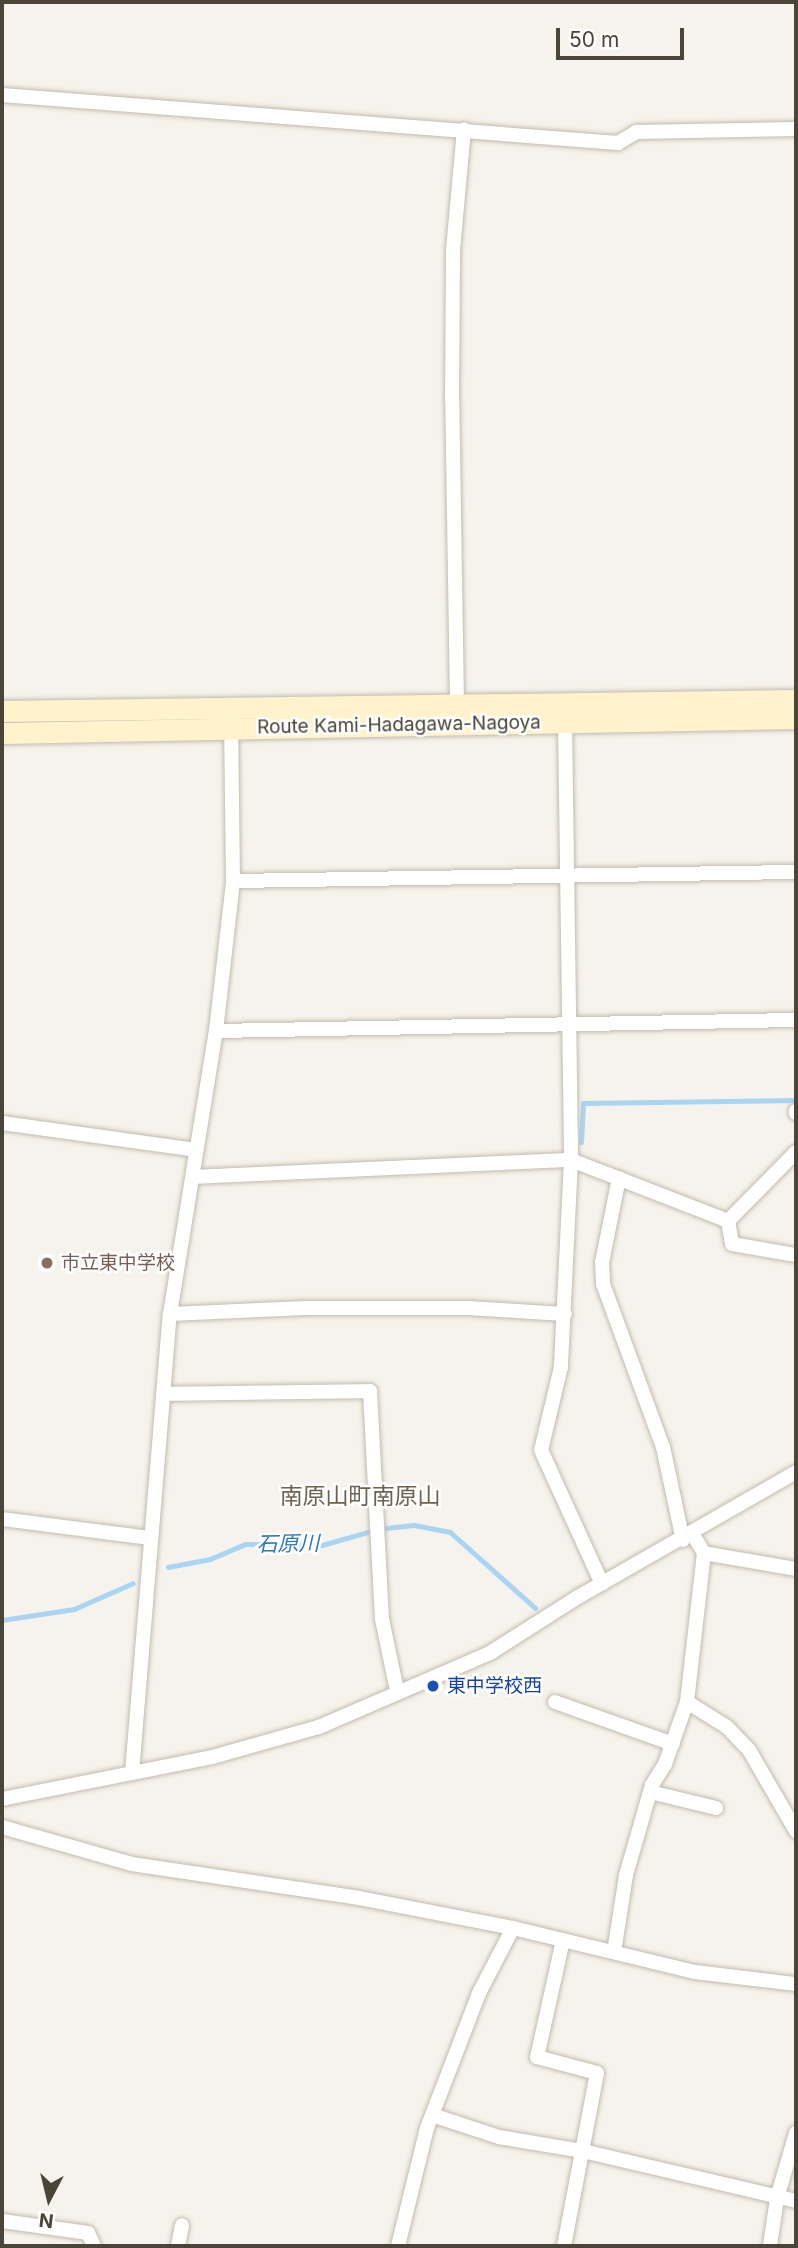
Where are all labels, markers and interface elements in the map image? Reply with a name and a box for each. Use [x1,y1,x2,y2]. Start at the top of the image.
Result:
scale bar [560,14,688,58]
text: 50 m [569,27,619,52]
street label: Route Kami-Hadagawa-Nagoya [257,711,541,739]
place label: 市立東中学校 [61,1252,175,1274]
marker: 市立東中学校 [39,1255,55,1271]
district label: 南原山町南原山 [280,1482,440,1510]
water label: 石原川 [256,1531,320,1557]
place label: 東中学校西 [447,1675,542,1697]
marker: 東中学校西 [425,1678,441,1694]
north arrow [14,2164,84,2234]
text: N [38,2208,55,2233]

